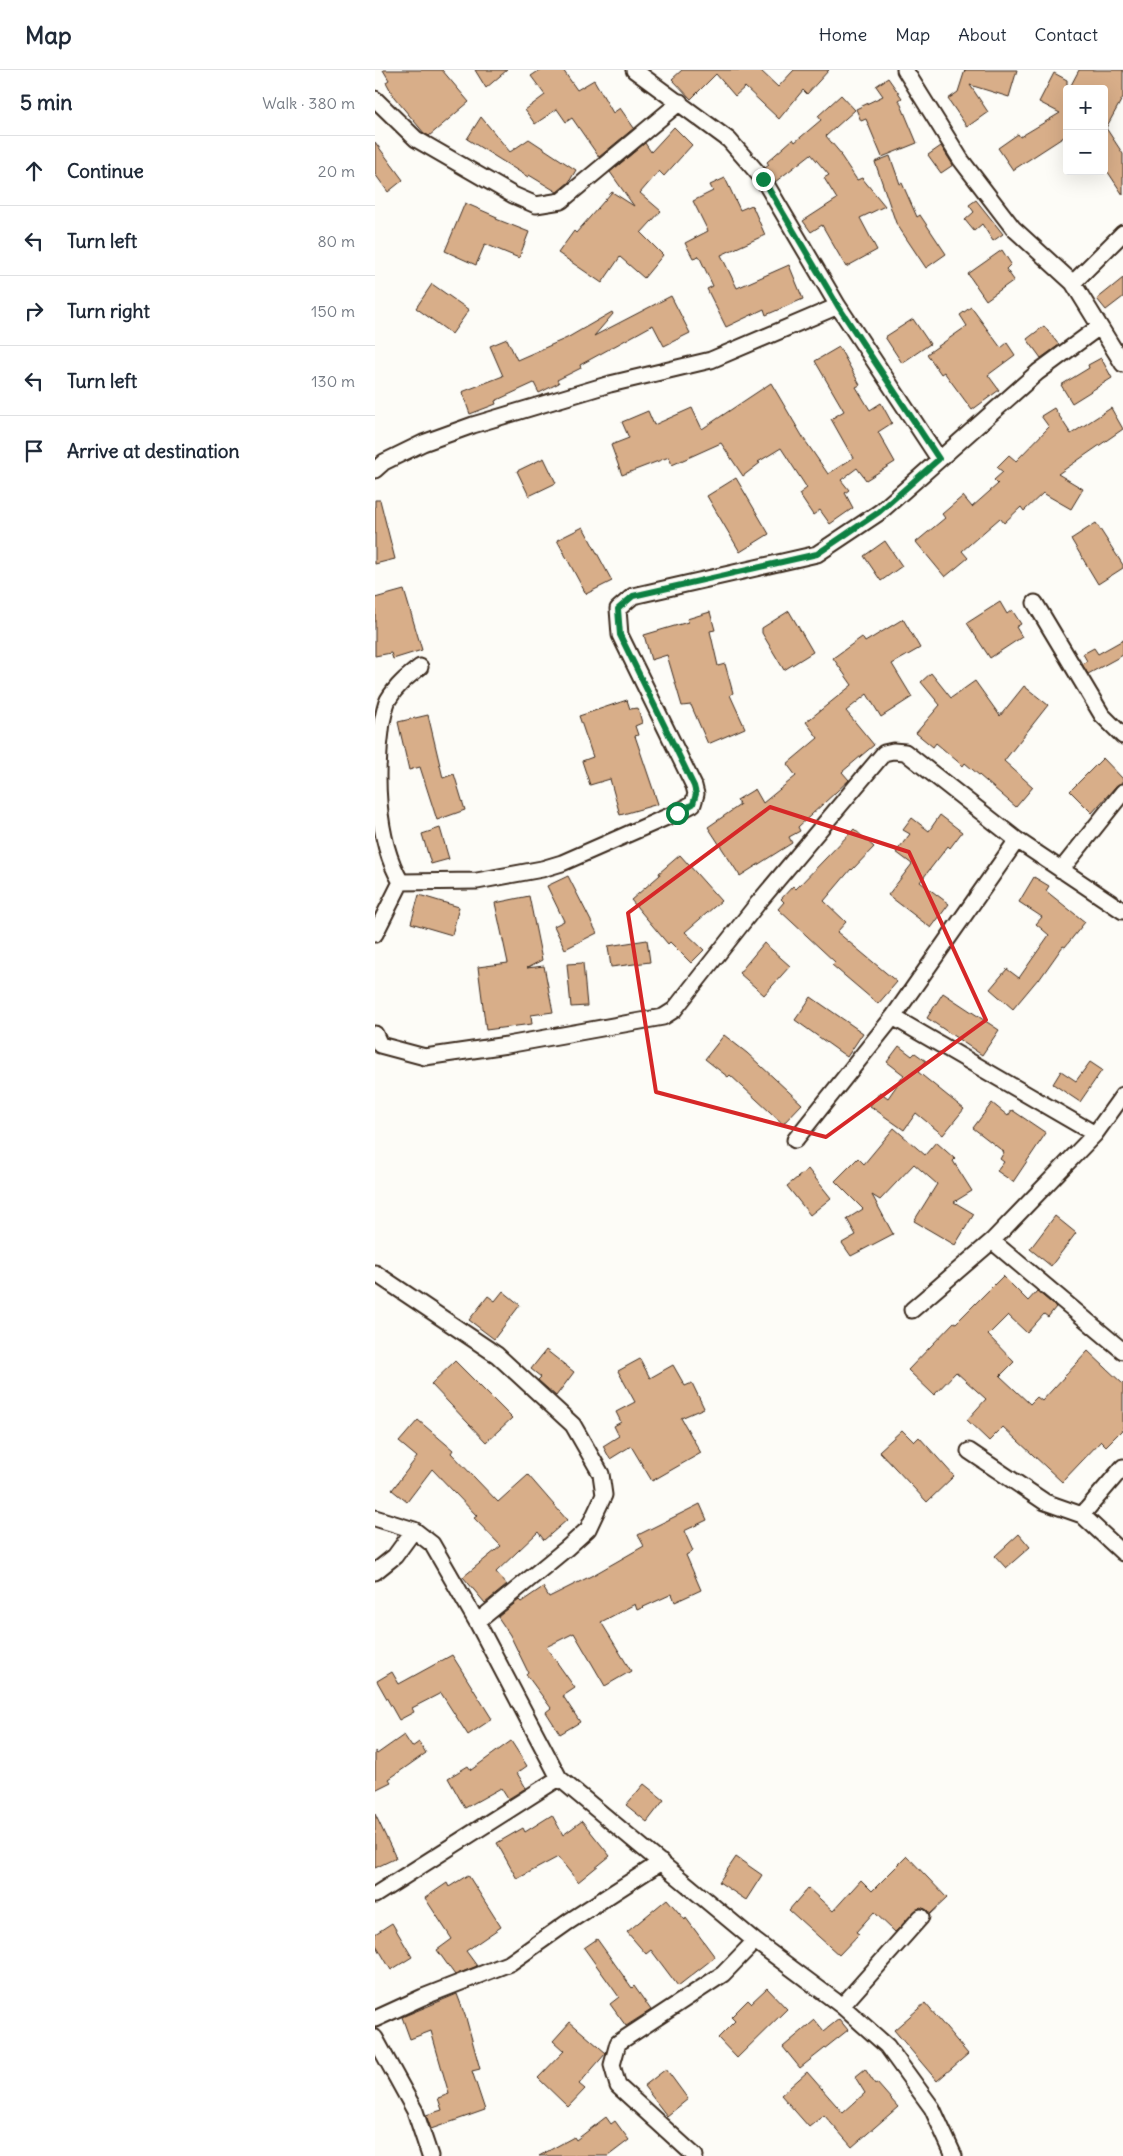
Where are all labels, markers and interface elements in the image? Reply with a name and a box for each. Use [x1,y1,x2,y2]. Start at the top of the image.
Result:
text: Map [25,20,72,50]
text: Home [819,23,867,46]
text: Map [895,23,930,46]
text: About [958,23,1006,46]
text: Contact [1034,23,1098,46]
map controls [1063,85,1108,175]
button: + [1063,85,1108,130]
text: 5 min [20,89,72,116]
text: Walk · 380 m [262,93,355,113]
button: − [1063,130,1108,175]
icon: ahead [20,157,48,185]
text: Continue [67,159,144,183]
text: 20 m [318,161,355,181]
route end [752,168,775,191]
icon: left [20,227,48,255]
text: Turn left [67,229,137,253]
text: 80 m [317,231,355,251]
icon: right [20,297,48,325]
text: Turn right [67,299,150,323]
text: 150 m [311,301,355,321]
icon: left [20,367,48,395]
text: Turn left [67,369,137,393]
text: 130 m [311,371,355,391]
icon: arrive [20,437,48,465]
text: Arrive at destination [67,439,240,463]
route start [666,802,689,825]

